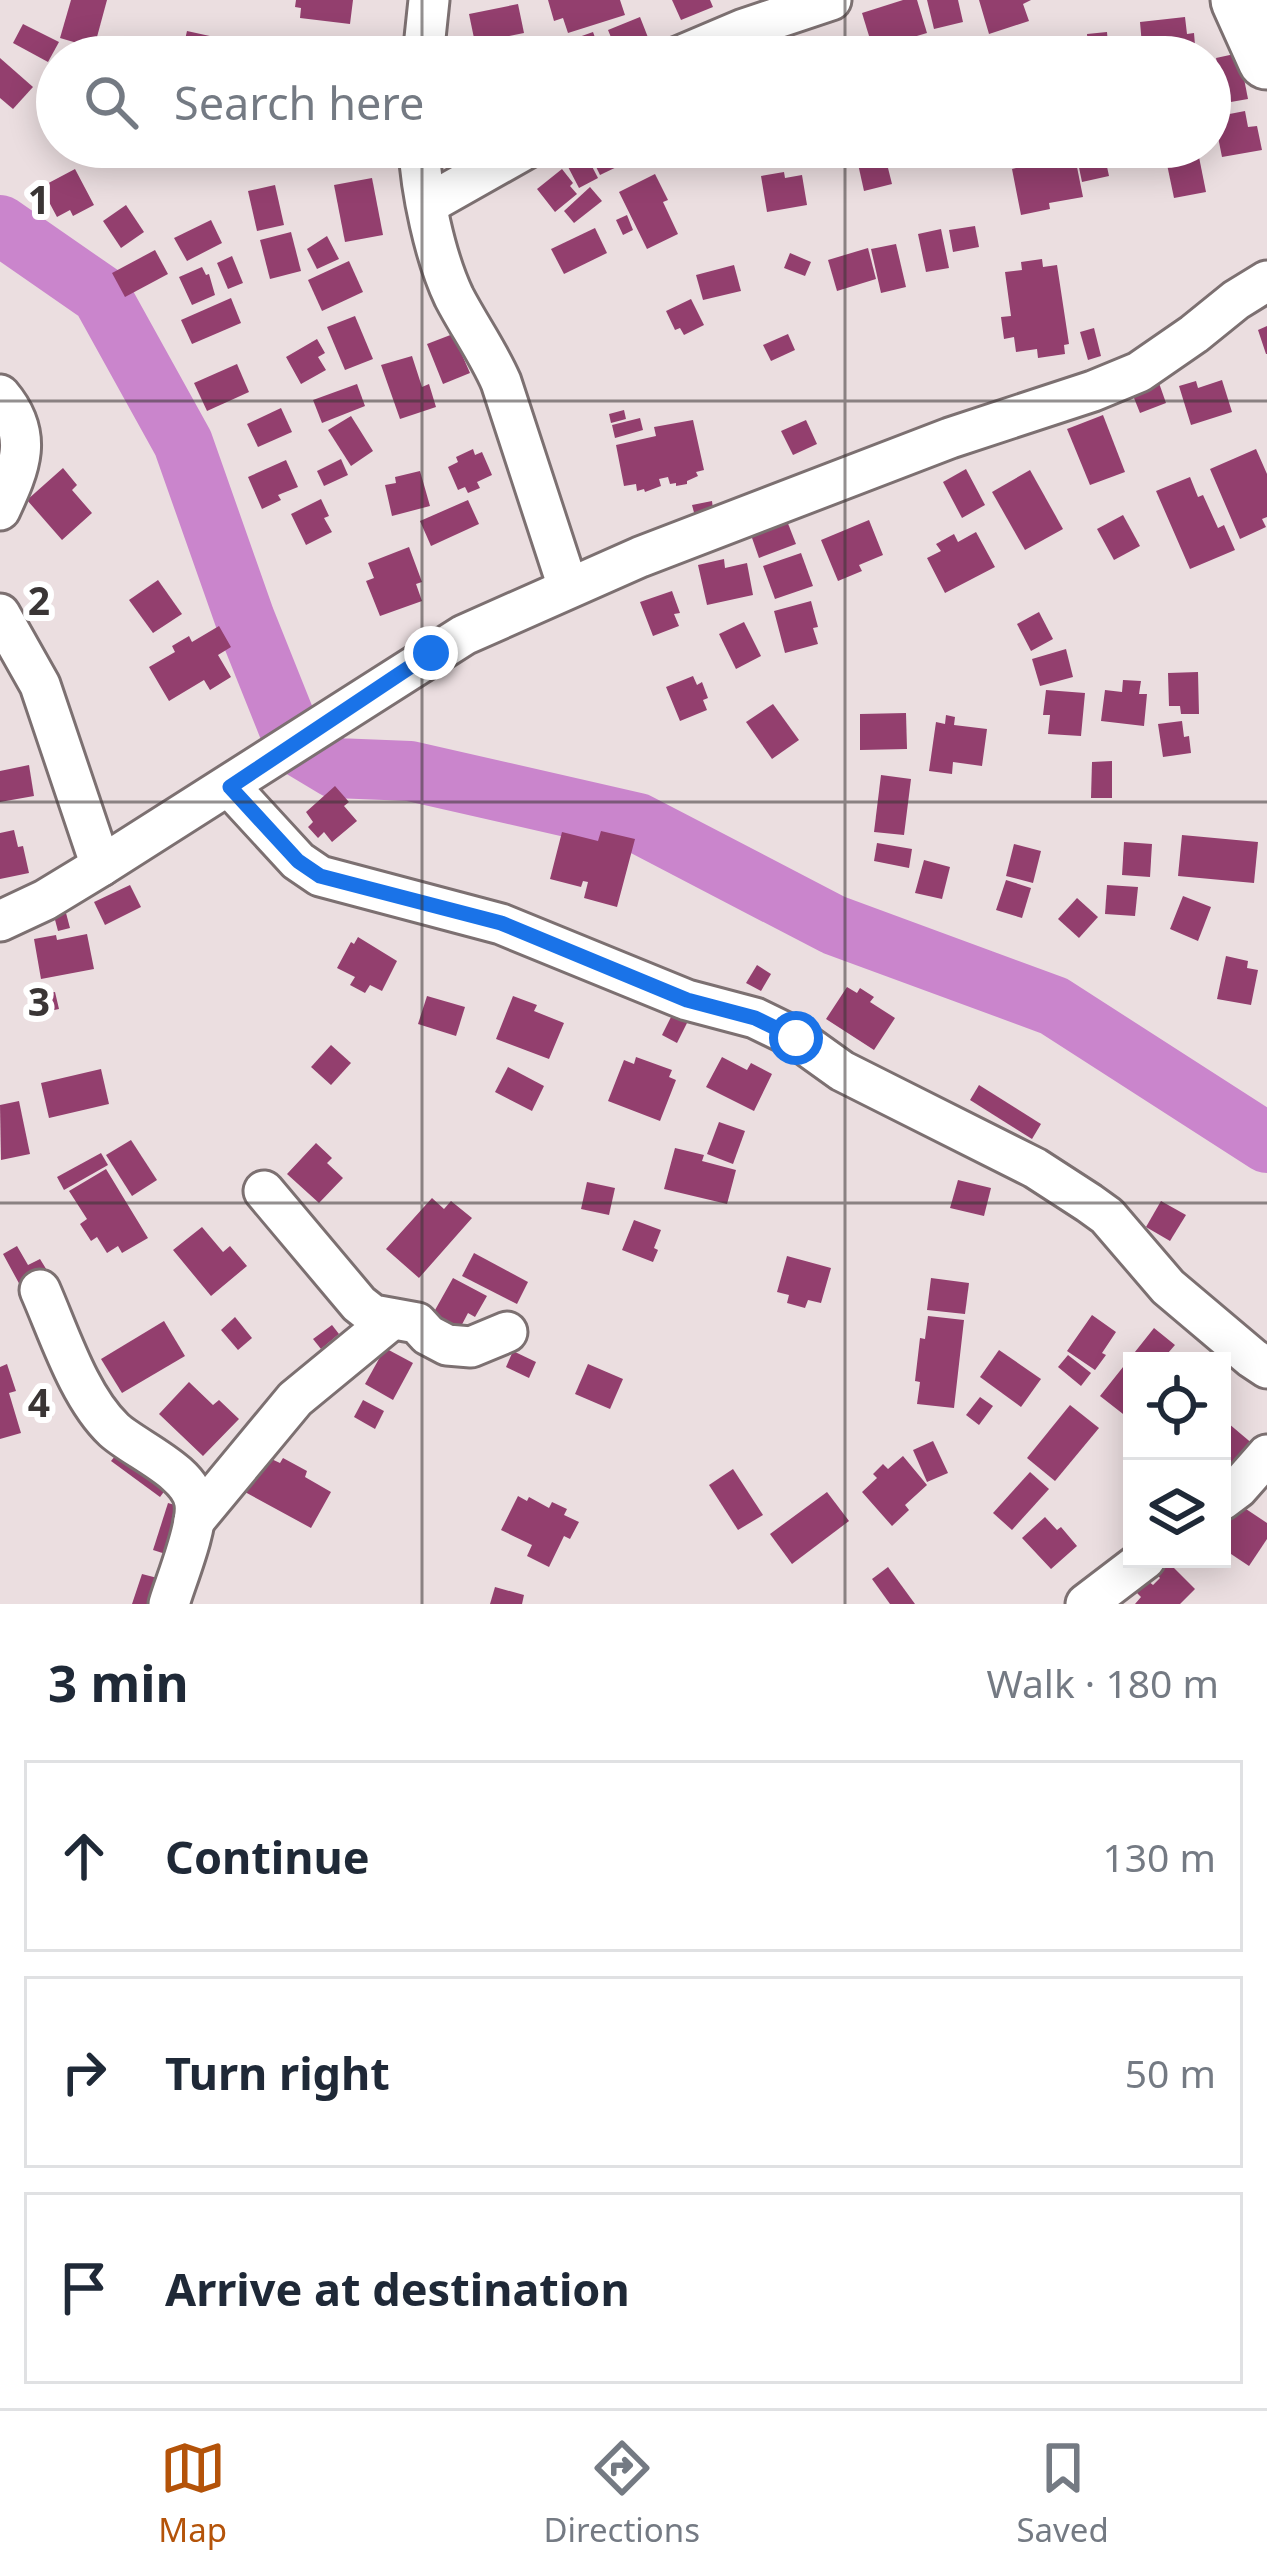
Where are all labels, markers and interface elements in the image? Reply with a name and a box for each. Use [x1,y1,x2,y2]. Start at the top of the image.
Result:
search box [36,36,1231,168]
icon: search [78,69,144,135]
text: Search here [174,72,424,133]
text: 1 [28,172,50,225]
text: 2 [28,573,50,626]
route end [404,626,458,680]
text: 3 [28,974,50,1027]
route start [769,1011,823,1065]
map controls [1123,1352,1231,1568]
button: locate [1123,1352,1231,1460]
text: 4 [28,1375,50,1428]
button: layers [1123,1460,1231,1568]
text: 3 min [48,1647,189,1717]
text: Walk · 180 m [986,1656,1219,1709]
icon: ahead [51,1823,117,1889]
text: Continue [165,1826,370,1887]
text: 130 m [1102,1830,1216,1883]
icon: right [51,2039,117,2105]
text: Turn right [165,2042,390,2103]
text: 50 m [1125,2046,1216,2099]
icon: arrive [51,2255,117,2321]
text: Arrive at destination [165,2258,630,2319]
tab: Map [158,2435,227,2552]
tab: Directions [543,2435,700,2552]
tab: Saved [1016,2435,1109,2552]

